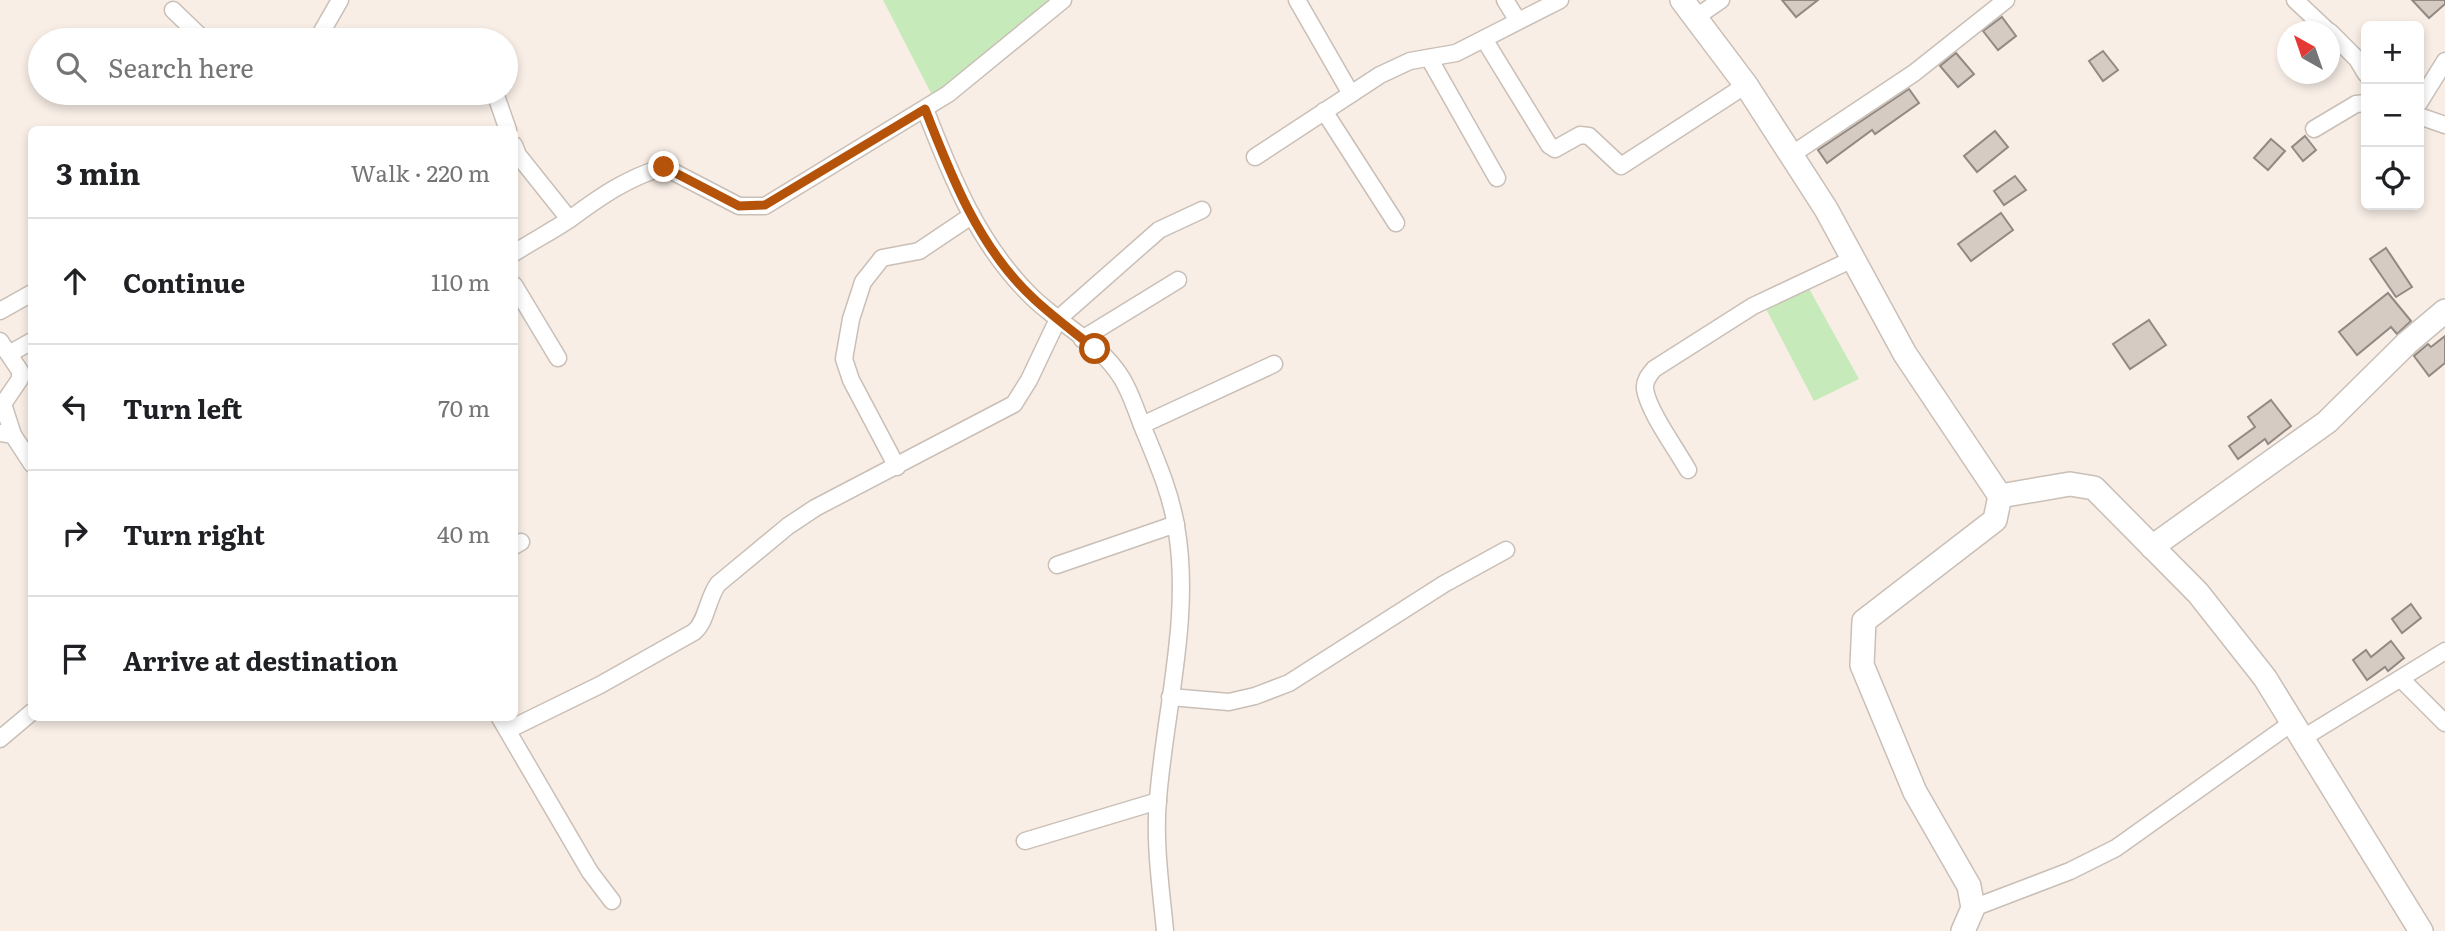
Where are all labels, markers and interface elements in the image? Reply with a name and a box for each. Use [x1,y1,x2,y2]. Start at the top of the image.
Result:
north arrow [2277,21,2340,84]
map controls [2361,21,2424,210]
button: + [2361,21,2424,84]
search box [28,28,518,105]
text: Search here [108,47,254,86]
icon: search [52,48,90,86]
button: − [2361,84,2424,147]
button: locate [2361,147,2424,210]
text: 3 min [56,150,140,194]
route end [648,151,679,182]
text: Walk · 220 m [351,155,490,189]
icon: ahead [56,262,94,300]
text: Continue [123,262,245,301]
text: 110 m [431,264,490,298]
route start [1079,333,1110,364]
icon: left [56,388,94,426]
text: Turn left [123,388,242,427]
text: 70 m [438,390,490,424]
icon: right [56,514,94,552]
text: Turn right [123,514,265,553]
text: 40 m [437,516,490,550]
icon: arrive [56,640,94,678]
text: Arrive at destination [123,640,398,679]

